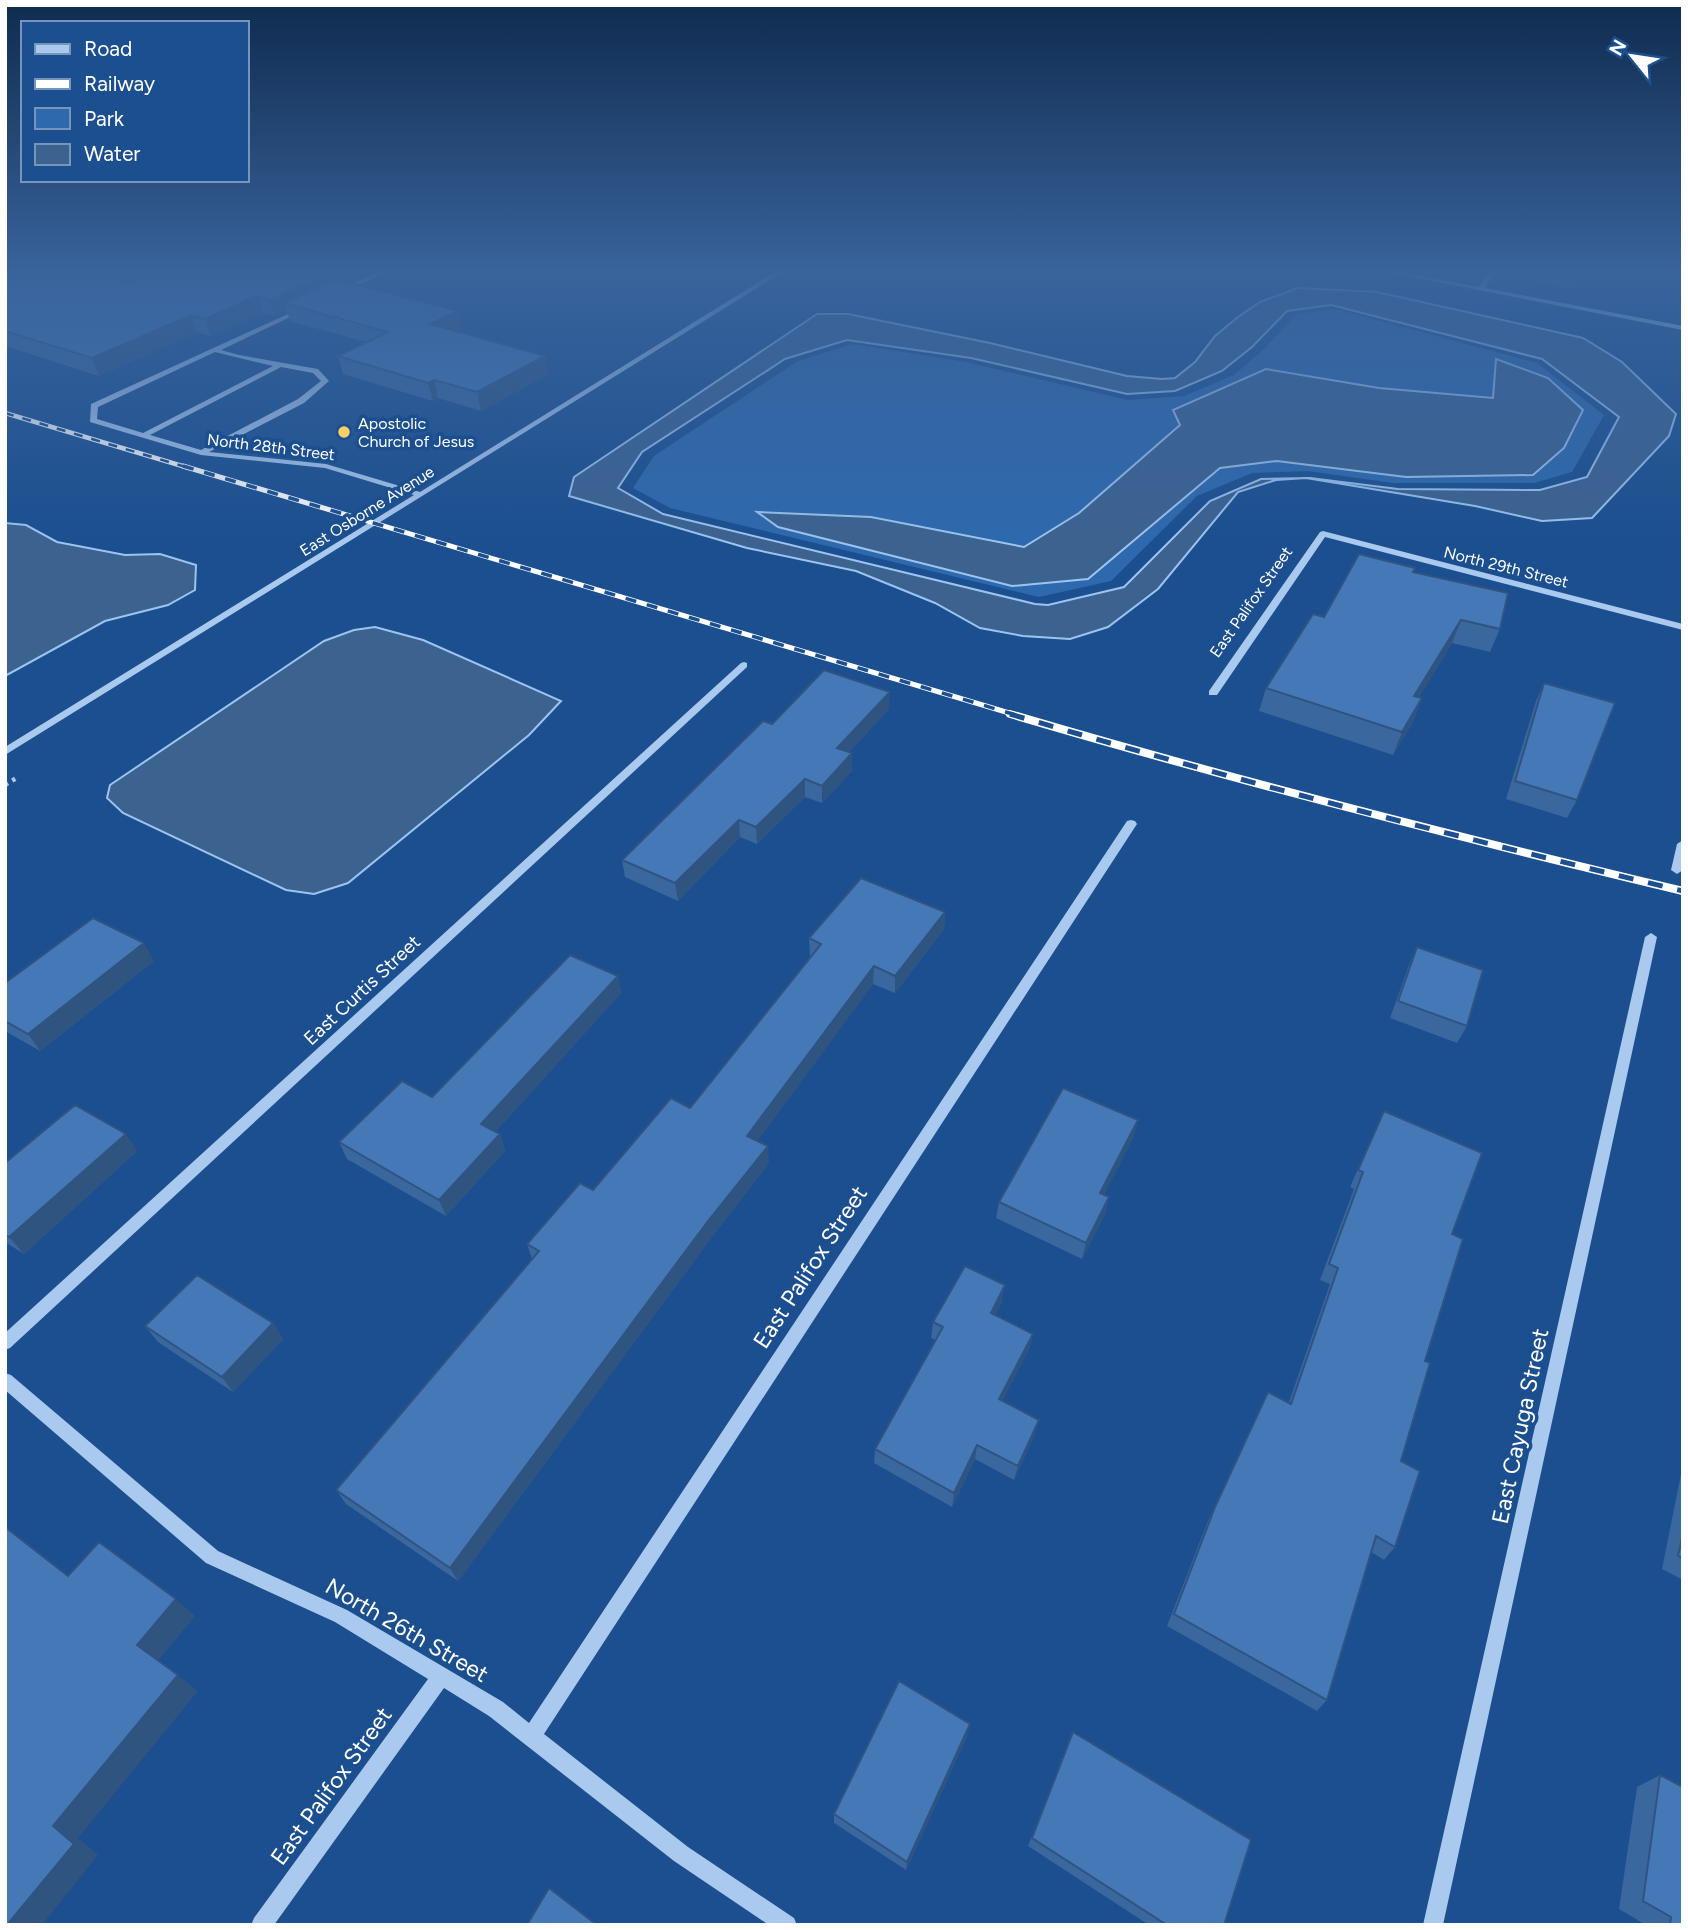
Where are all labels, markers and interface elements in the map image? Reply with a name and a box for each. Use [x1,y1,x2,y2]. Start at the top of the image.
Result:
legend [21,21,248,182]
north arrow [1597,21,1667,91]
text: Road [84,36,132,61]
text: N [1604,36,1631,60]
text: Railway [84,71,155,96]
text: Park [84,106,125,131]
text: Water [84,141,140,166]
place label: Apostolic Church of Jesus [358,414,474,451]
marker: Apostolic Church of Jesus [336,424,352,440]
street label: North 28th Street [206,430,336,464]
street label: East Osborne Avenue [296,462,438,560]
street label: North 29th Street [1442,542,1570,592]
street label: East Palifox Street [1206,543,1296,661]
street label: East Curtis Street [299,930,425,1050]
street label: East Palifox Street [747,1180,873,1354]
street label: East Cayuga Street [1486,1326,1554,1526]
street label: North 26th Street [320,1572,494,1688]
street label: East Palifox Street [264,1702,398,1870]

